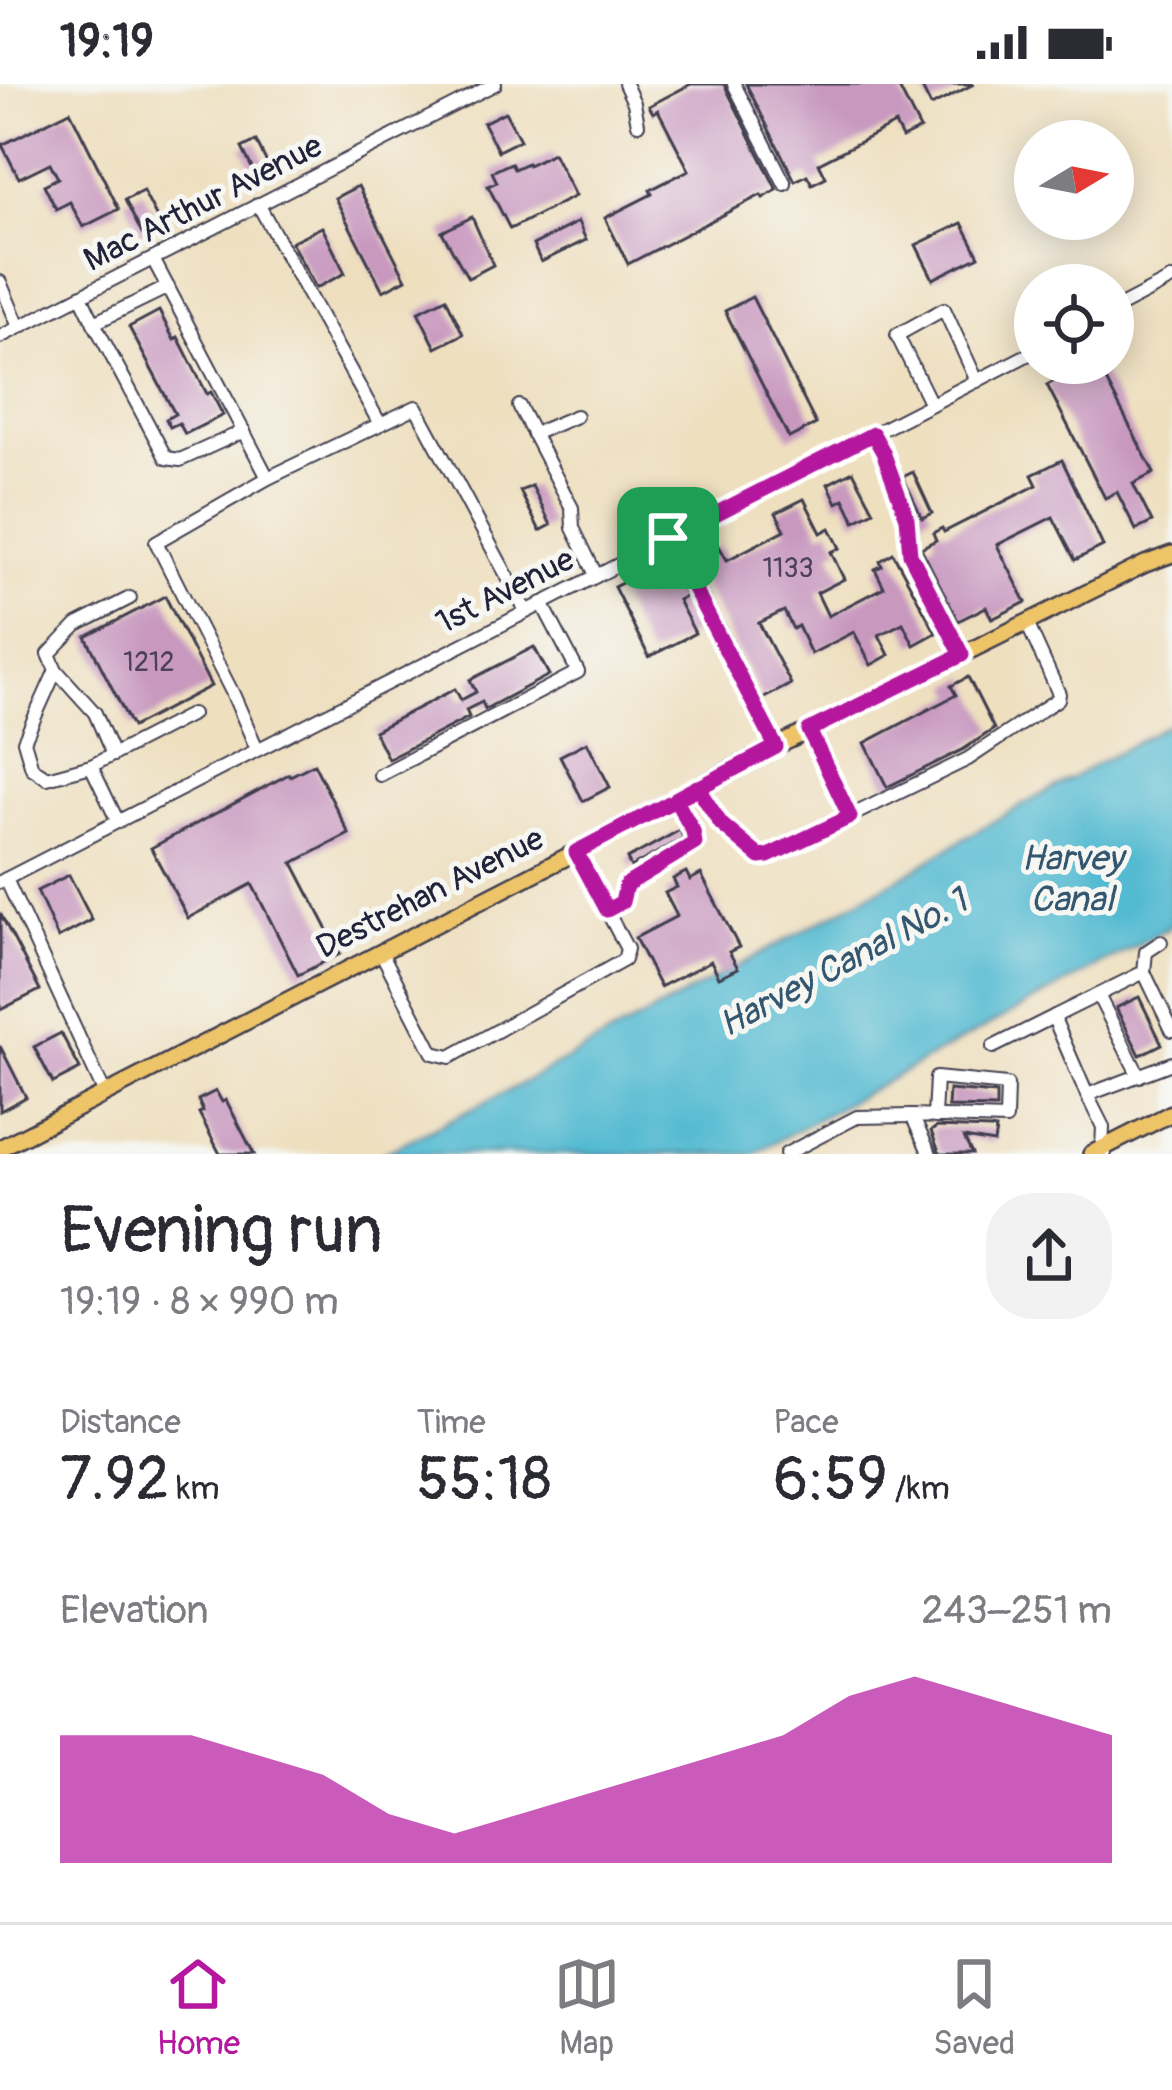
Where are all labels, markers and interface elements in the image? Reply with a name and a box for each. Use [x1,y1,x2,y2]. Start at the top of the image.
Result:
text: 19:19 [60,14,154,70]
north arrow [1014,120,1134,240]
map controls [1014,120,1134,384]
street label: Mac Arthur Avenue [77,125,329,281]
button: locate [1014,264,1134,384]
pin [617,487,719,589]
icon: arrive [635,505,701,571]
street label: 1st Avenue [429,539,581,643]
house number: 1133 [762,552,814,585]
house number: 1212 [123,646,175,679]
street label: Destrehan Avenue [310,818,550,968]
water label: Harvey Canal [1021,836,1127,922]
water label: Harvey Canal No. 1 [711,877,977,1047]
text: Evening run [60,1190,383,1273]
button: share [986,1193,1112,1319]
text: 19:19 · 8 × 990 m [60,1277,339,1326]
text: Distance [60,1402,181,1443]
text: Time [417,1402,486,1443]
text: Pace [773,1402,839,1443]
text: 7.92 [60,1443,169,1518]
text: 55:18 [417,1443,551,1518]
text: 6:59 [773,1443,888,1518]
text: km [169,1468,220,1509]
text: /km [888,1468,950,1509]
text: Elevation [60,1586,209,1635]
text: 243–251 m [922,1586,1112,1635]
tab: Home [157,1951,240,2064]
tab: Map [554,1951,620,2064]
tab: Saved [933,1951,1015,2064]

